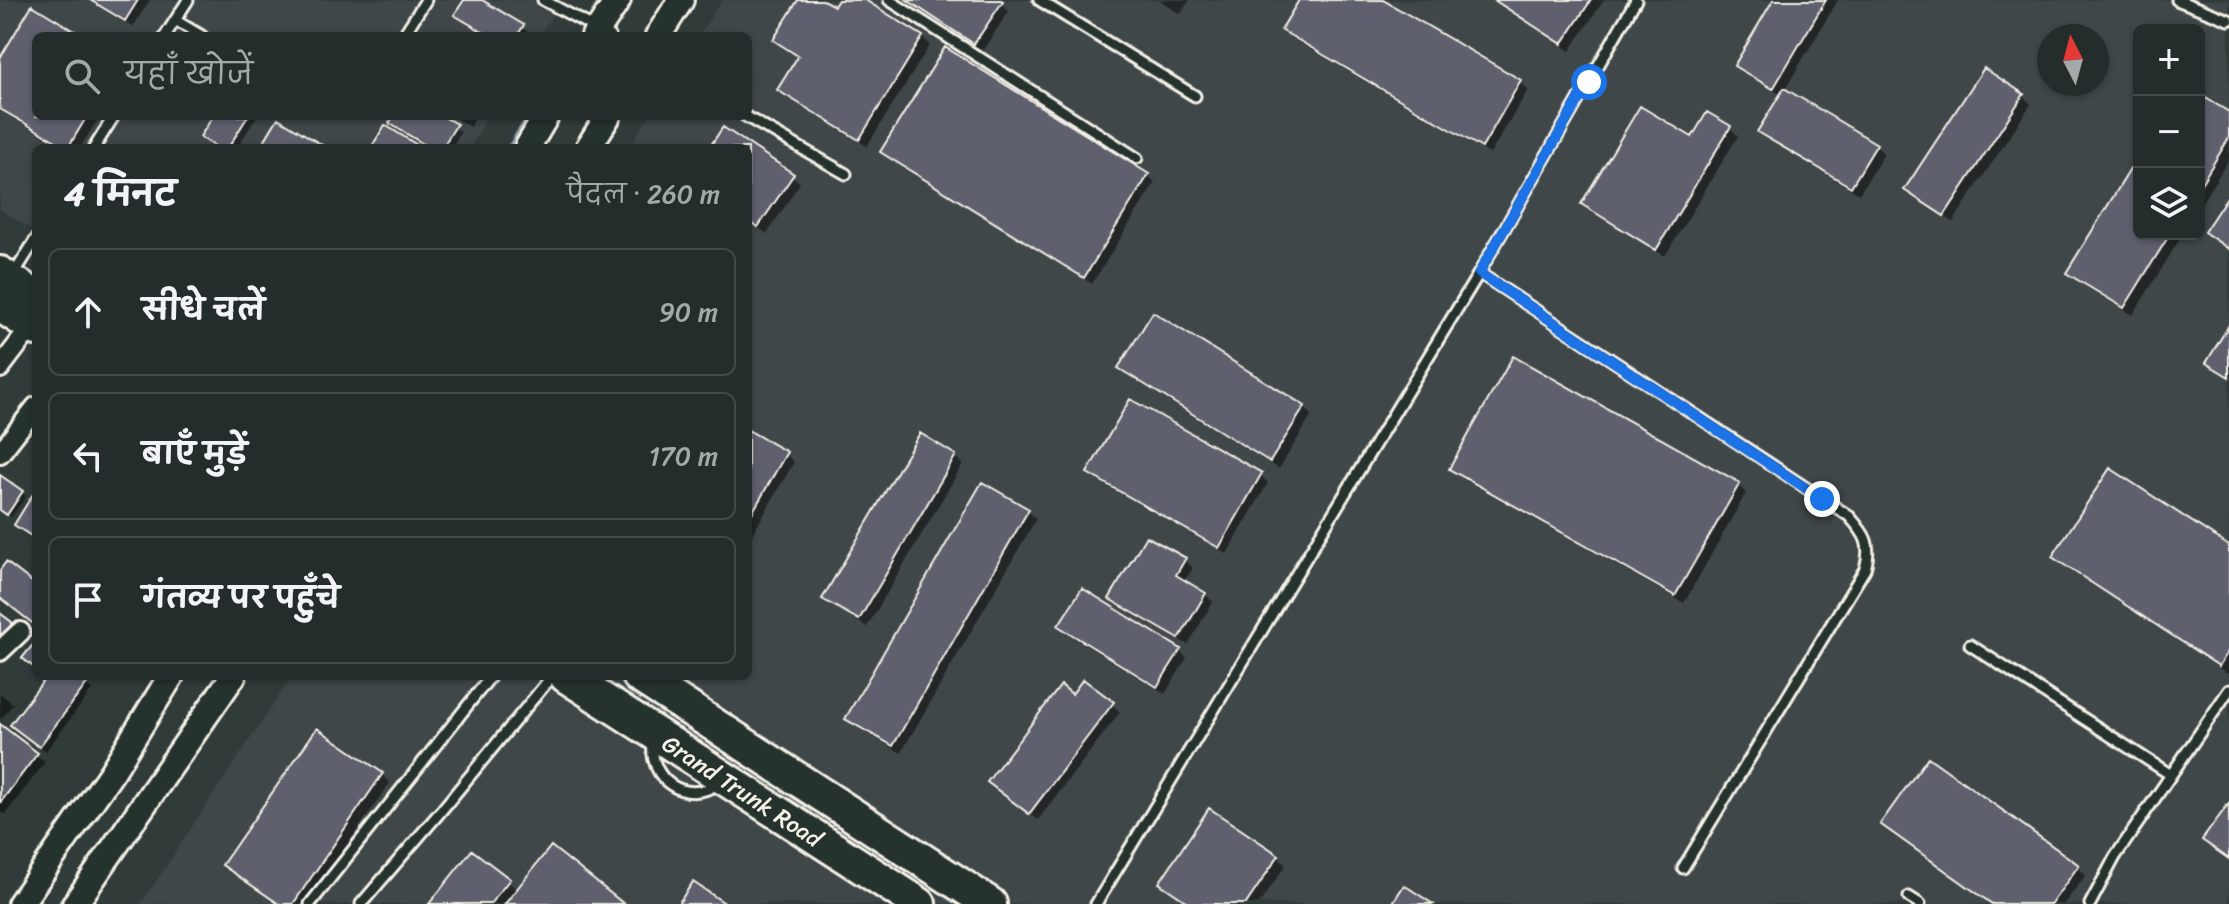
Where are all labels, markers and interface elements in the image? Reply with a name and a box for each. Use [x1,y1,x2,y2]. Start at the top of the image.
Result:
north arrow [2037,24,2109,96]
map controls [2133,24,2205,240]
button: + [2133,24,2205,96]
search box [32,32,752,120]
text: यहाँ खोजें [124,47,253,101]
icon: search [60,54,104,98]
route start [1571,64,1607,100]
button: − [2133,96,2205,168]
text: 4 मिनट [64,164,177,224]
button: layers [2133,168,2205,240]
text: पैदल · 260 m [566,171,720,217]
text: सीधे चलें [142,283,265,337]
text: 90 m [659,289,718,335]
icon: ahead [66,290,110,334]
text: बाएँ मुड़ें [142,427,247,481]
text: 170 m [649,433,718,479]
icon: left [66,434,110,478]
route end [1804,481,1840,517]
text: गंतव्य पर पहुँचे [142,571,340,625]
icon: arrive [66,578,110,622]
street label: Grand Trunk Road [653,723,833,860]

